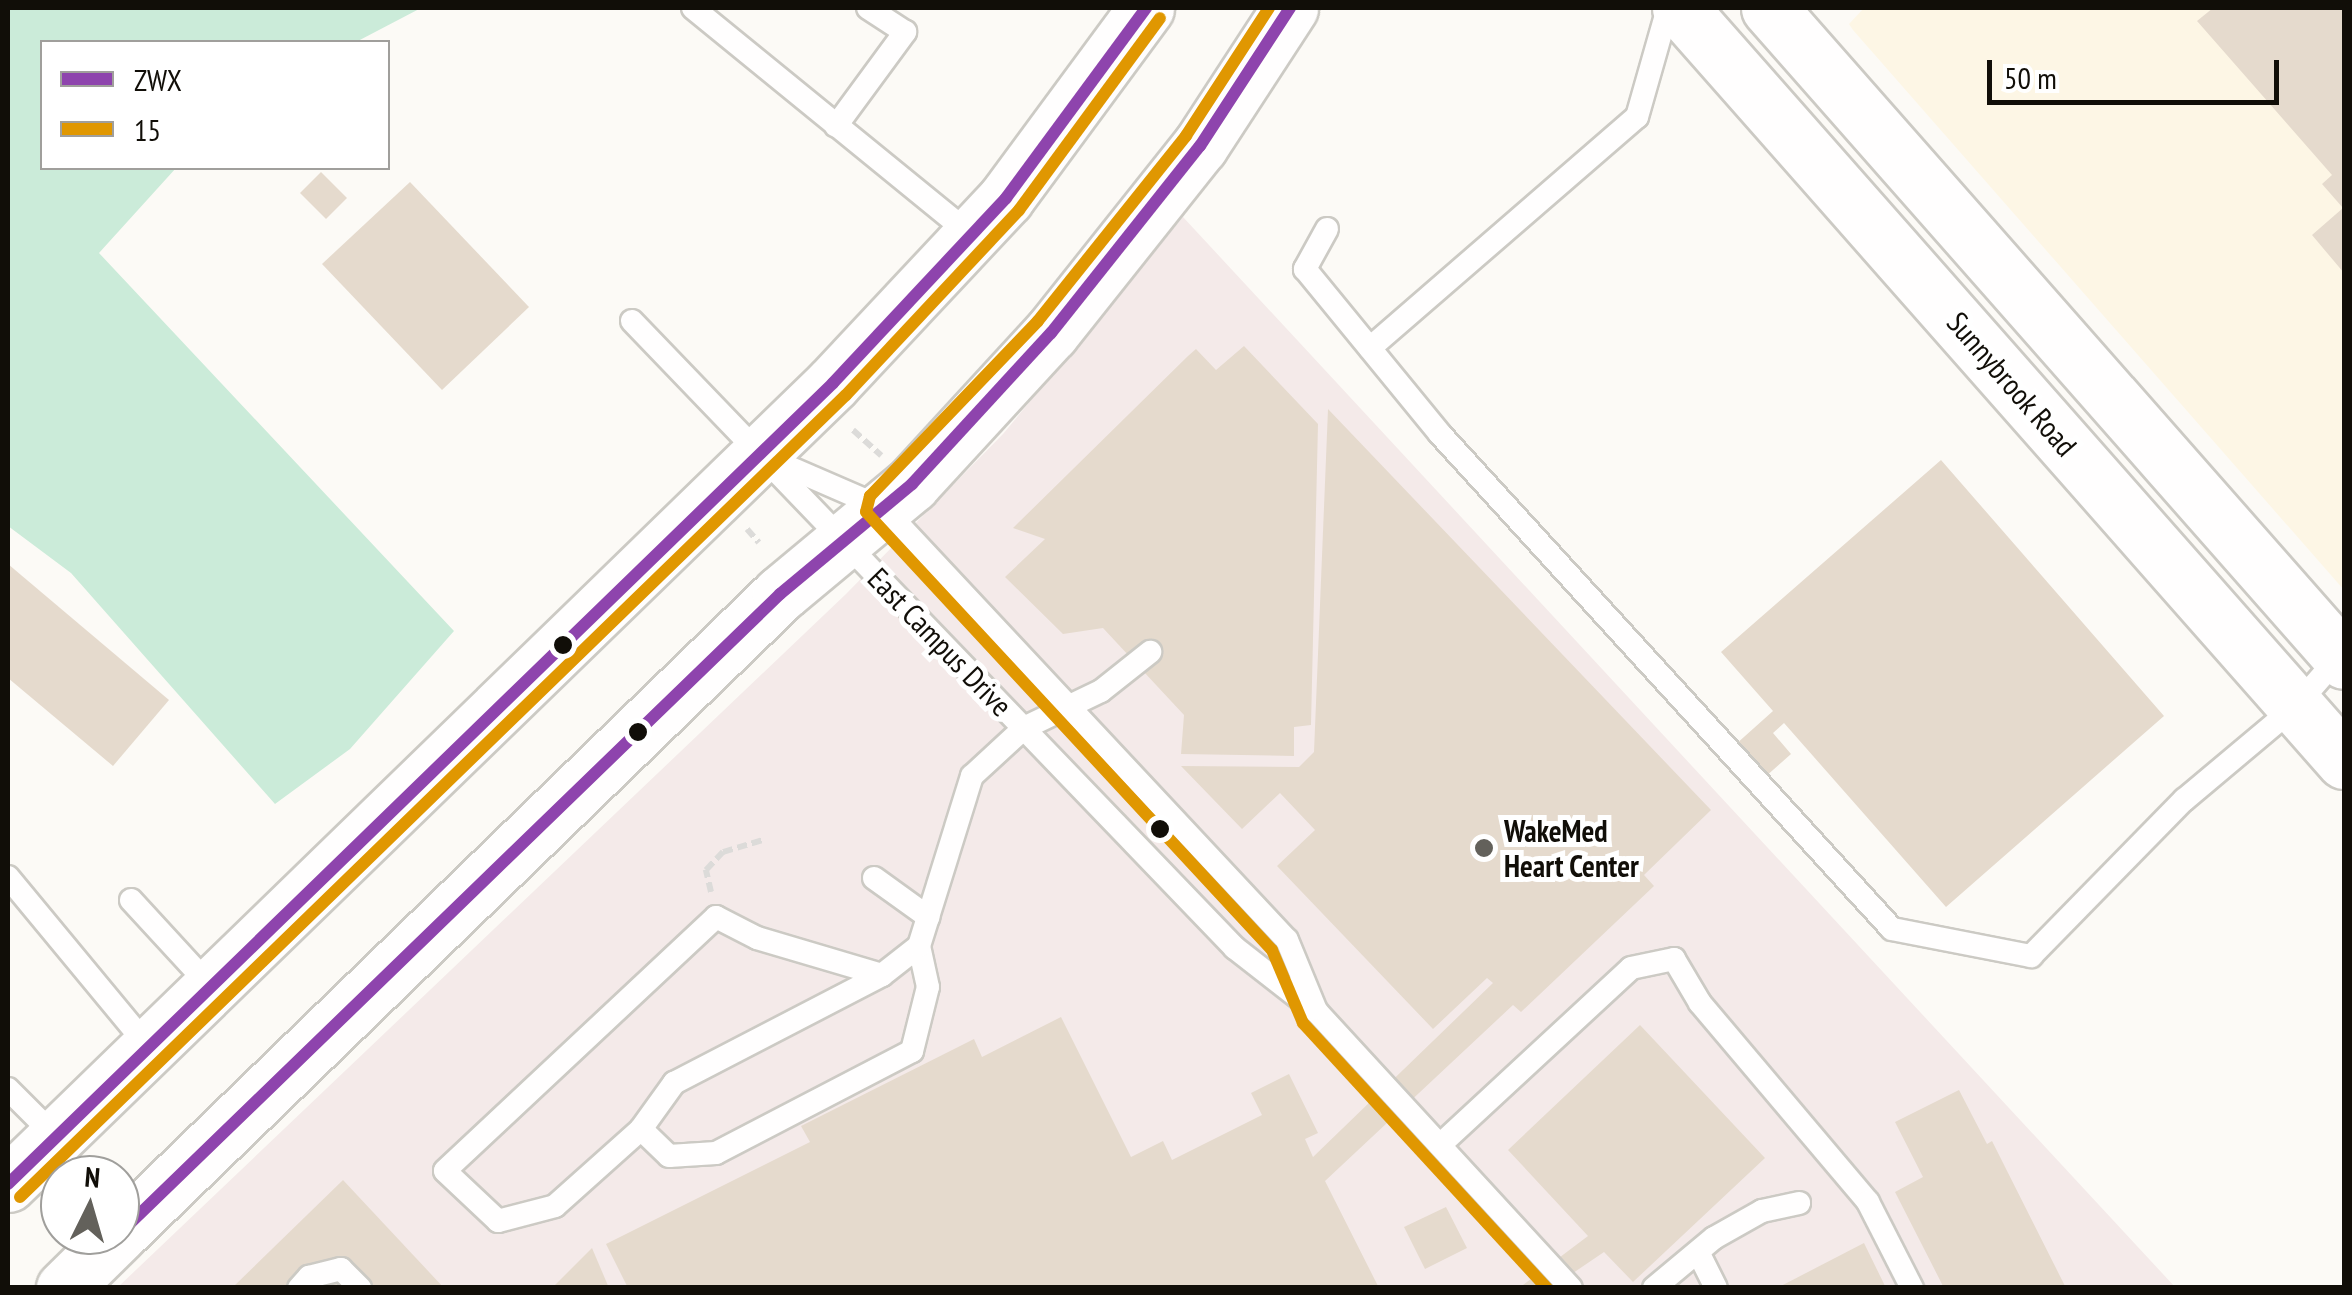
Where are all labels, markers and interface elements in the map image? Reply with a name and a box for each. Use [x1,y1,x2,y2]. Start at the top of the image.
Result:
legend [40,40,390,170]
scale bar [1992,40,2284,102]
text: 50 m [2004,58,2057,97]
text: ZWX [134,60,182,99]
text: 15 [134,110,161,149]
street label: Sunnybrook Road [1939,304,2085,464]
street label: East Campus Drive [861,561,1019,723]
unlabelled marker [553,635,573,655]
unlabelled marker [628,722,648,742]
place label: WakeMed Heart Center [1504,813,1639,884]
unlabelled marker [1150,819,1170,839]
marker: WakeMed Heart Center [1473,837,1495,859]
north arrow [40,1155,140,1255]
text: N [83,1158,102,1196]

